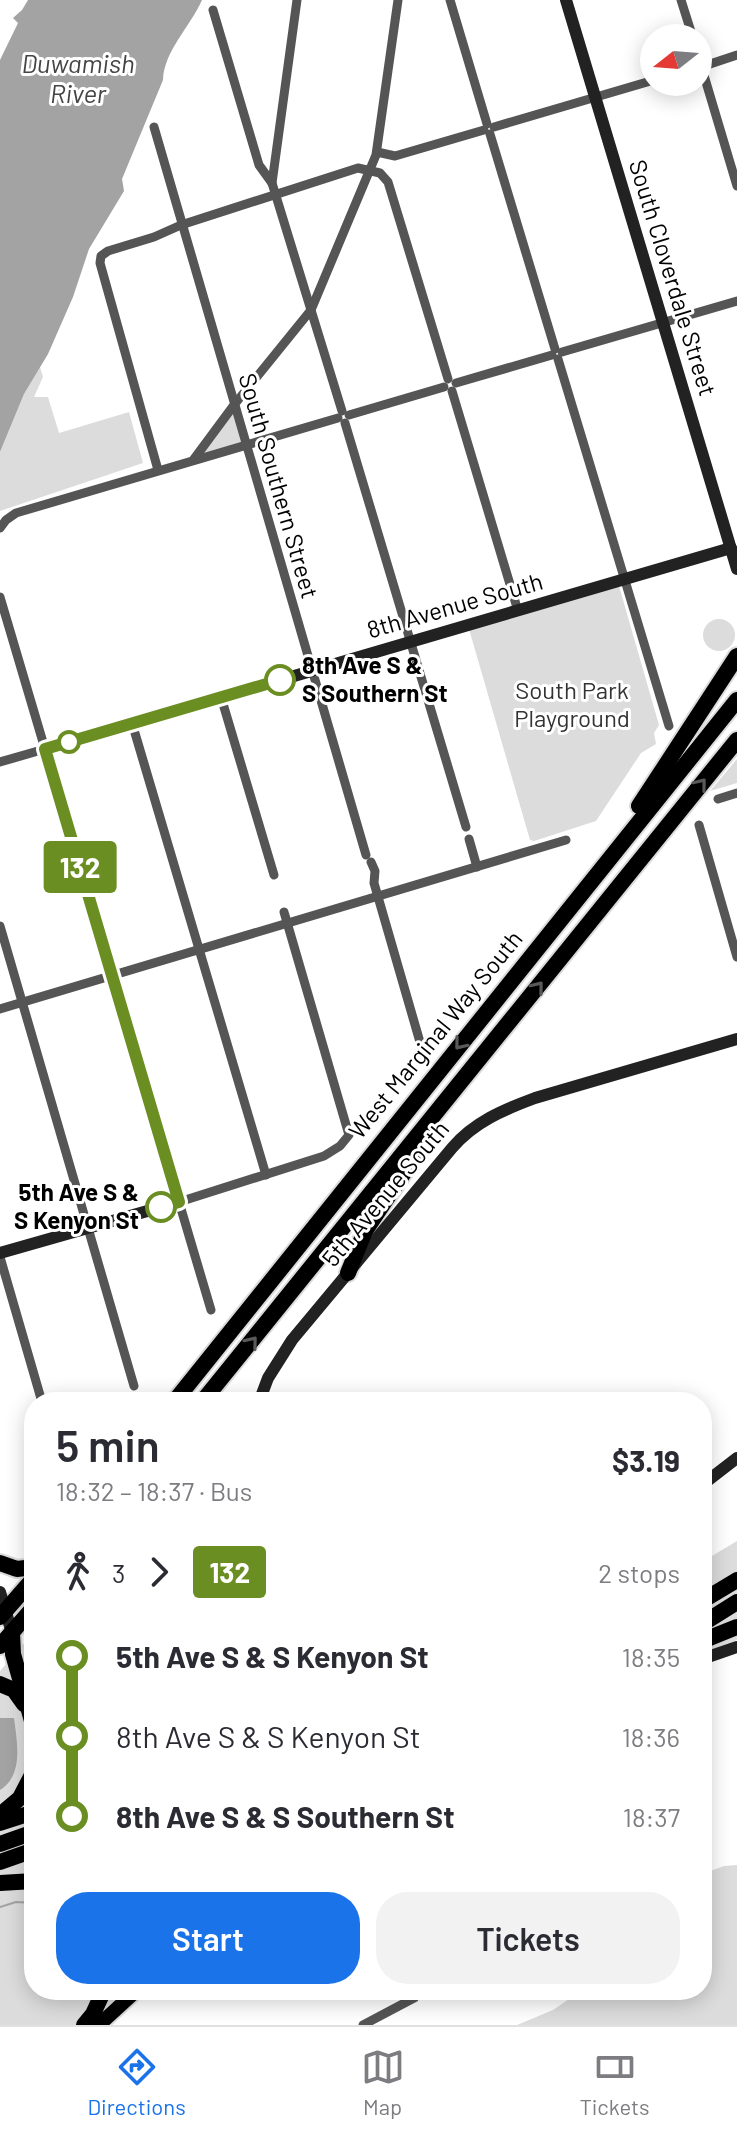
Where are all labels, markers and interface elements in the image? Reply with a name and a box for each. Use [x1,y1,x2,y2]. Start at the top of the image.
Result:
north arrow [640,24,712,96]
map controls [640,24,712,96]
water label: Duwamish River [21,47,135,108]
street label: South Cloverdale Street [624,156,723,399]
street label: South Southern Street [233,370,325,601]
street label: 8th Avenue South [363,566,546,644]
place label: 8th Ave S & S Southern St [302,650,448,707]
marker: 8th Ave S & S Southern St [265,665,295,695]
park label: South Park Playground [514,675,630,732]
unlabelled marker [58,731,80,753]
one-way arrow [692,779,706,794]
line badge: 132 [34,841,126,893]
text: 132 [60,850,100,884]
street label: West Marginal Way South [342,924,528,1144]
one-way arrow [528,981,543,996]
one-way arrow [455,1035,470,1049]
street label: 5th Avenue South [315,1114,454,1272]
place label: 5th Ave S & S Kenyon St [14,1177,139,1234]
marker: 5th Ave S & S Kenyon St [146,1192,176,1222]
one-way arrow [242,1337,257,1351]
text: 5 min [56,1418,160,1471]
text: $3.19 [612,1442,680,1478]
text: 18:32 – 18:37 · Bus [56,1475,252,1506]
icon: walk [56,1550,100,1594]
icon: forward [137,1550,181,1594]
text: 132 [209,1555,250,1589]
text: 3 [112,1557,125,1588]
text: 2 stops [598,1557,680,1588]
text: 5th Ave S & S Kenyon St [116,1638,429,1674]
text: 18:35 [622,1641,680,1672]
text: 8th Ave S & S Kenyon St [116,1718,421,1754]
text: 18:36 [622,1721,680,1752]
text: 8th Ave S & S Southern St [116,1798,455,1834]
text: 18:37 [623,1801,680,1832]
button: Start [56,1892,360,1984]
button: Tickets [376,1892,680,1984]
tab: Directions [87,2045,186,2119]
tab: Map [361,2045,405,2119]
tab: Tickets [580,2045,650,2119]

